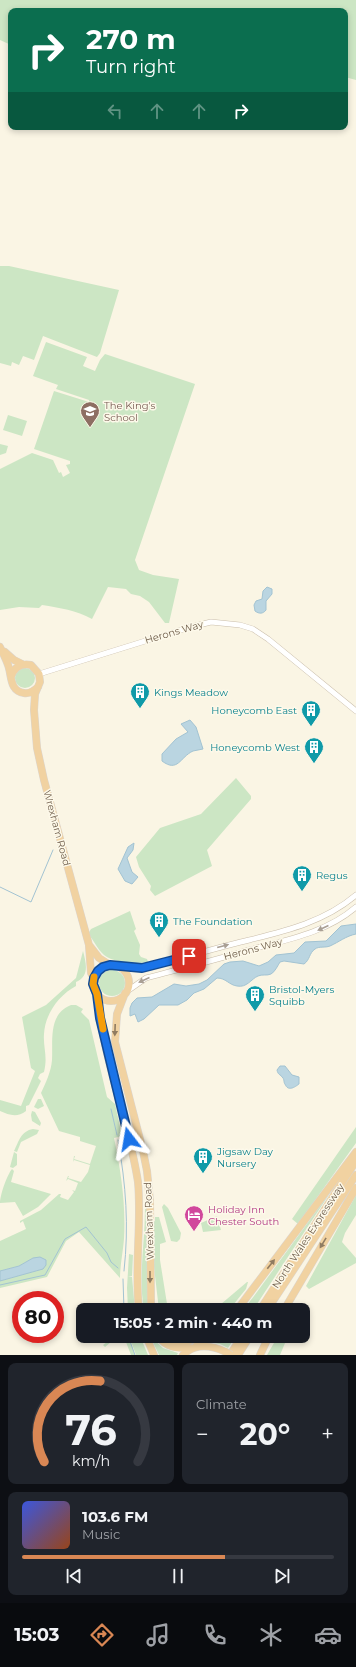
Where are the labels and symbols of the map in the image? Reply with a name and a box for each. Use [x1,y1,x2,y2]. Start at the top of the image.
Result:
place label: The King's School [104,399,156,424]
school or university icon: The King's School [79,400,101,428]
street label: Herons Way [143,617,205,647]
building icon: Kings Meadow [129,681,151,709]
place label: Kings Meadow [154,686,228,699]
building icon: Honeycomb East [300,699,322,727]
place label: Honeycomb East [211,704,297,717]
building icon: Honeycomb West [303,736,325,764]
place label: Honeycomb West [210,741,300,754]
street label: Wrexham Road [41,789,73,867]
building icon: Regus [291,864,313,892]
place label: Regus [316,869,348,882]
building icon: The Foundation [148,910,170,938]
place label: The Foundation [173,915,253,928]
one-way arrow [316,925,328,931]
street label: Herons Way [222,935,284,963]
pin [172,939,206,973]
one-way arrow [217,943,230,949]
one-way arrow [139,977,150,983]
place label: Bristol-Myers Squibb [269,983,335,1008]
building icon: Bristol-Myers Squibb [244,984,266,1012]
one-way arrow [112,1024,119,1036]
position arrow [108,1118,150,1160]
place label: Jigsaw Day Nursery [216,1145,274,1170]
building icon: Jigsaw Day Nursery [192,1146,214,1174]
street label: North Wales Expressway [269,1181,347,1291]
street label: Wrexham Road [141,1182,157,1260]
place label: Holiday Inn Chester South [208,1203,279,1228]
hotel icon: Holiday Inn Chester South [183,1204,205,1232]
one-way arrow [319,1237,326,1249]
one-way arrow [267,1259,275,1270]
one-way arrow [147,1271,153,1284]
speed limit sign: 80 [12,1291,64,1343]

